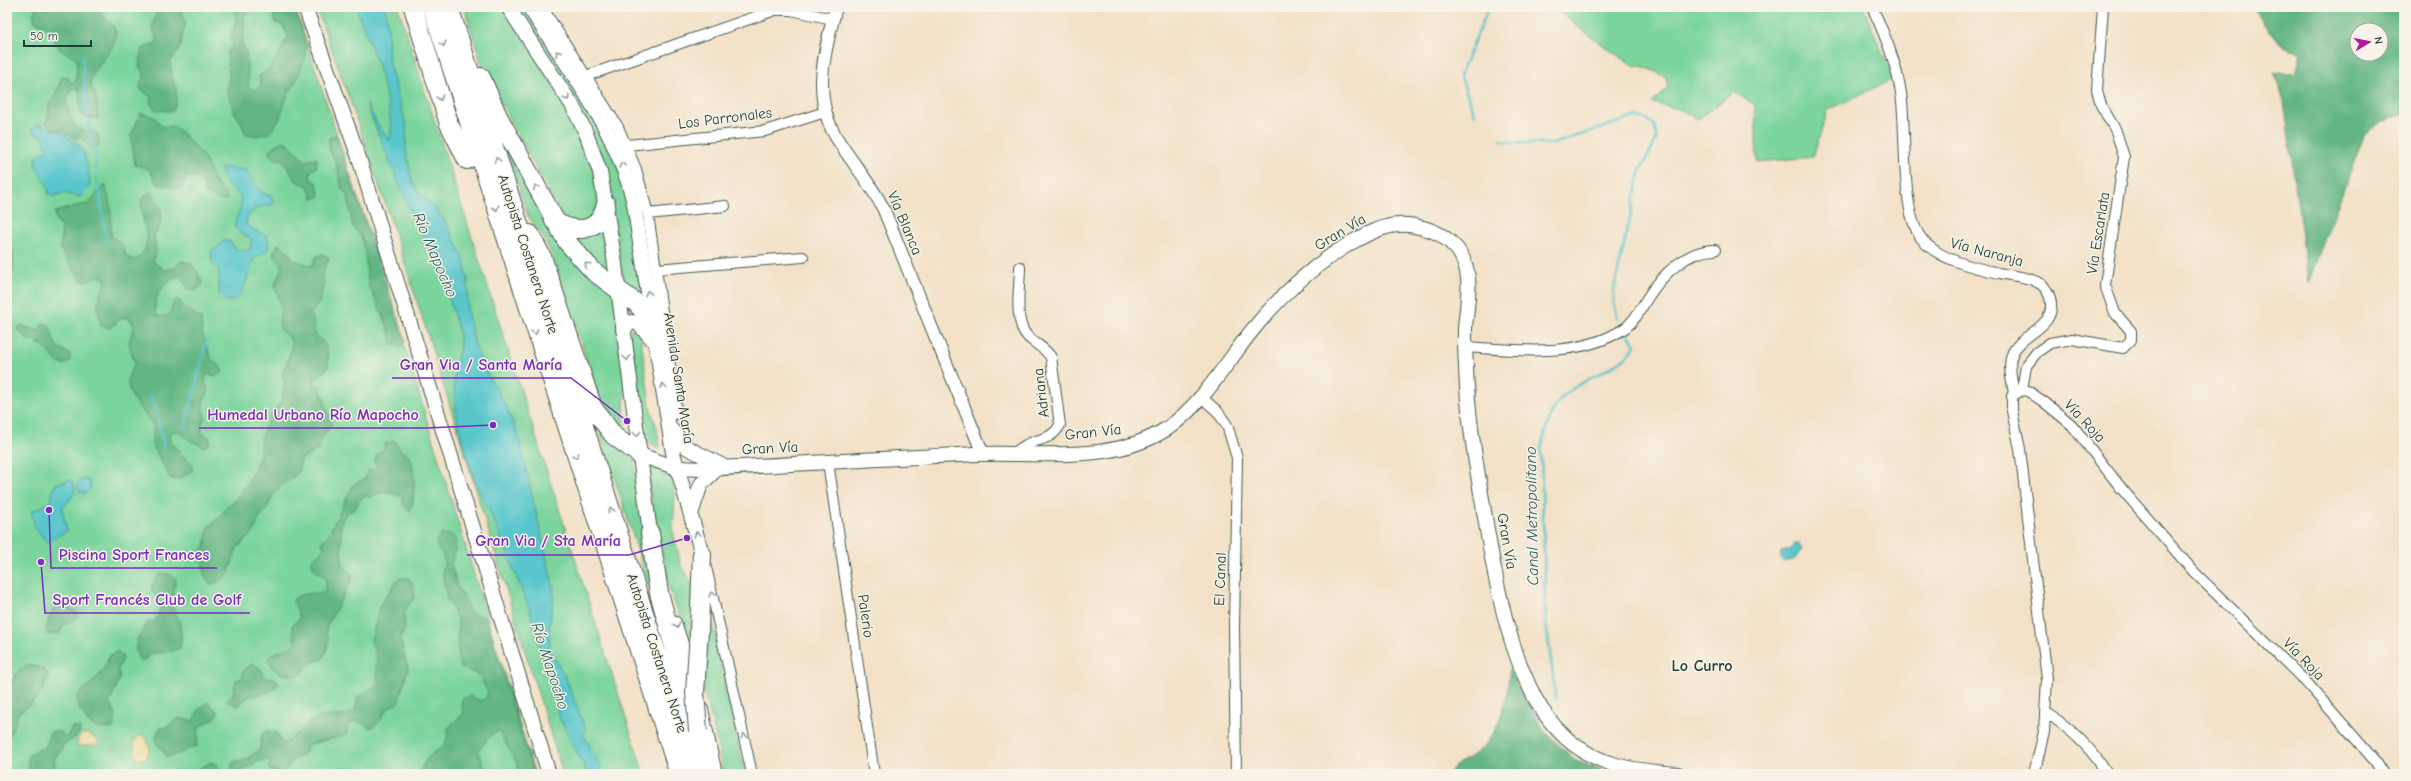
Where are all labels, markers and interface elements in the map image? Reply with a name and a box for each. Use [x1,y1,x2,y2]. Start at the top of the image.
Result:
scale bar [24,22,91,48]
north arrow [2349,22,2389,62]
text: 50 m [30,29,58,43]
text: N [2371,36,2385,45]
one-way arrow [438,41,447,48]
one-way arrow [556,50,563,57]
one-way arrow [435,94,444,101]
one-way arrow [563,94,570,101]
street label: Los Parronales [677,103,773,133]
one-way arrow [493,157,502,164]
one-way arrow [619,162,627,169]
street label: Autopista Costanera Norte [494,172,562,336]
one-way arrow [533,183,541,191]
street label: Vía Blanca [883,188,927,258]
street label: Vía Escarlata [2083,191,2113,275]
one-way arrow [491,204,500,211]
water label: Río Mapocho [409,210,461,300]
street label: Gran Vía [1311,210,1369,254]
street label: Vía Naranja [1949,234,2025,270]
one-way arrow [584,262,592,270]
one-way arrow [644,290,653,296]
street label: Avenida Santa María [660,311,698,445]
one-way arrow [530,328,539,335]
callout: Gran Via / Santa María [392,350,571,378]
one-way arrow [622,354,631,361]
text: Gran Via / Santa María [400,356,562,374]
street label: Adriana [1029,367,1053,419]
one-way arrow [659,383,668,390]
street label: Vía Roja [2061,396,2109,446]
callout: Humedal Urbano Río Mapocho [199,400,427,428]
text: Humedal Urbano Río Mapocho [207,406,419,424]
street label: Gran Vía [1064,420,1122,444]
one-way arrow [632,431,641,437]
street label: Gran Vía [741,438,799,458]
water label: Canal Metropolitano [1522,446,1542,586]
one-way arrow [571,452,579,459]
one-way arrow [607,507,616,514]
street label: Gran Vía [1493,512,1521,570]
callout: Gran Via / Sta María [467,527,629,555]
one-way arrow [693,531,702,538]
text: Gran Via / Sta María [475,532,621,550]
callout: Piscina Sport Frances [51,540,217,568]
text: Piscina Sport Frances [59,546,209,564]
street label: El Canal [1210,552,1230,606]
street label: Autopista Costanera Norte [623,571,691,735]
callout: Sport Francés Club de Golf [45,585,250,613]
text: Sport Francés Club de Golf [53,591,242,609]
one-way arrow [709,591,717,597]
street label: Palerio [854,593,878,639]
water label: Río Mapocho [527,620,573,712]
one-way arrow [672,621,680,628]
street label: Vía Roja [2279,634,2329,684]
district label: Lo Curro [1671,657,1733,675]
one-way arrow [740,733,748,739]

